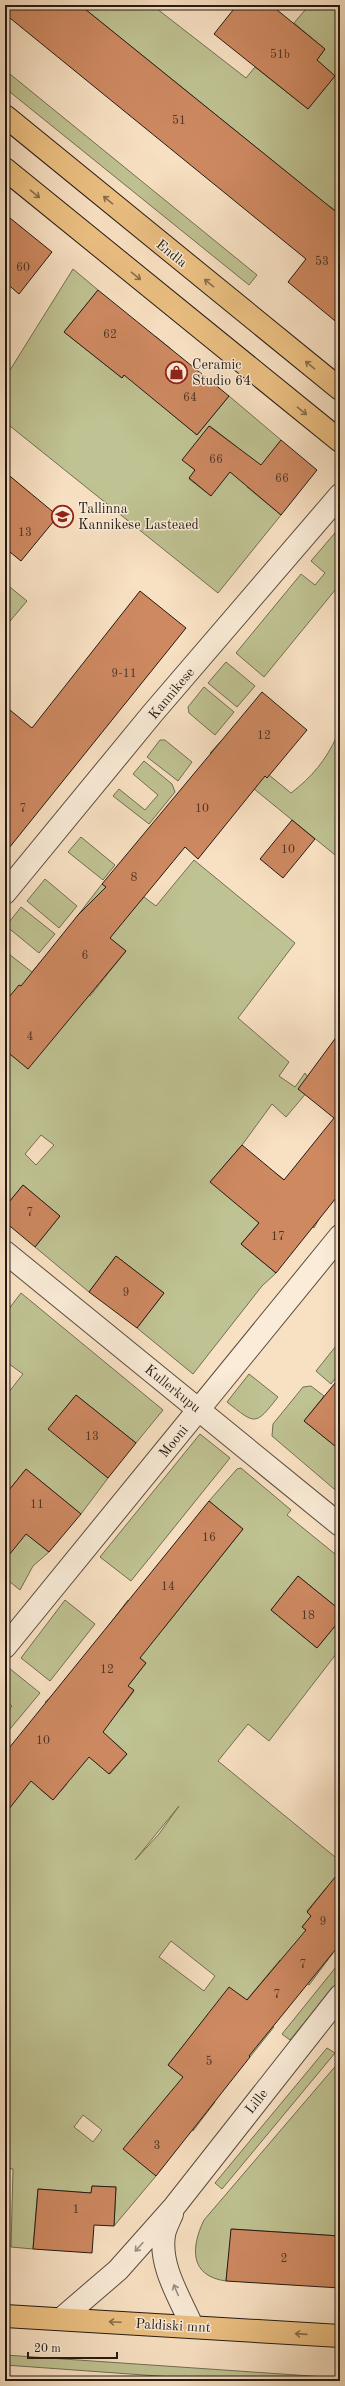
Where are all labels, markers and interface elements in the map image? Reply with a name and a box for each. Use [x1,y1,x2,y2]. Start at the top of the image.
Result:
house number: 51b [270,48,290,61]
house number: 51 [172,114,186,127]
one-way arrow [30,189,41,198]
one-way arrow [103,196,114,205]
street label: Endla [153,237,190,270]
house number: 53 [315,255,329,268]
house number: 60 [16,262,30,274]
one-way arrow [131,271,142,280]
one-way arrow [204,278,214,287]
house number: 62 [103,329,117,341]
place label: Ceramic Studio 64 [192,358,251,388]
shop icon: Ceramic Studio 64 [164,359,190,385]
one-way arrow [304,360,315,369]
house number: 64 [183,392,197,404]
one-way arrow [297,406,308,415]
house number: 66 [209,454,223,466]
house number: 66 [275,473,289,485]
place label: Tallinna Kannikese Lasteaed [78,502,199,532]
school or university icon: Tallinna Kannikese Lasteaed [50,503,76,529]
house number: 13 [18,527,32,539]
street label: Kannikese [146,665,197,722]
house number: 9-11 [111,668,137,680]
house number: 12 [257,730,271,742]
house number: 7 [20,803,26,815]
house number: 10 [195,803,209,815]
house number: 10 [281,844,295,856]
house number: 8 [131,872,138,884]
house number: 6 [82,950,89,962]
house number: 4 [27,1031,34,1043]
house number: 7 [27,1207,33,1219]
house number: 17 [271,1231,285,1243]
house number: 9 [123,1287,129,1299]
street label: Kullerkupu [142,1362,203,1416]
street label: Mooni [157,1423,191,1460]
house number: 13 [85,1431,99,1443]
house number: 11 [30,1499,44,1511]
house number: 16 [202,1532,216,1544]
house number: 14 [161,1581,175,1593]
house number: 18 [301,1610,315,1622]
house number: 12 [100,1664,114,1676]
house number: 10 [36,1735,50,1747]
house number: 9 [320,1916,326,1928]
house number: 7 [300,1959,306,1971]
house number: 7 [274,1989,280,2001]
house number: 5 [206,2055,213,2068]
street label: Lille [243,2087,271,2117]
house number: 3 [154,2140,160,2152]
house number: 1 [73,2204,79,2216]
one-way arrow [134,2242,143,2252]
house number: 2 [281,2253,287,2265]
one-way arrow [172,2285,180,2297]
street label: Paldiski mnt [135,2317,211,2335]
one-way arrow [109,2318,122,2325]
one-way arrow [295,2330,308,2337]
scale bar [28,2334,117,2360]
text: 20 m [34,2343,61,2355]

